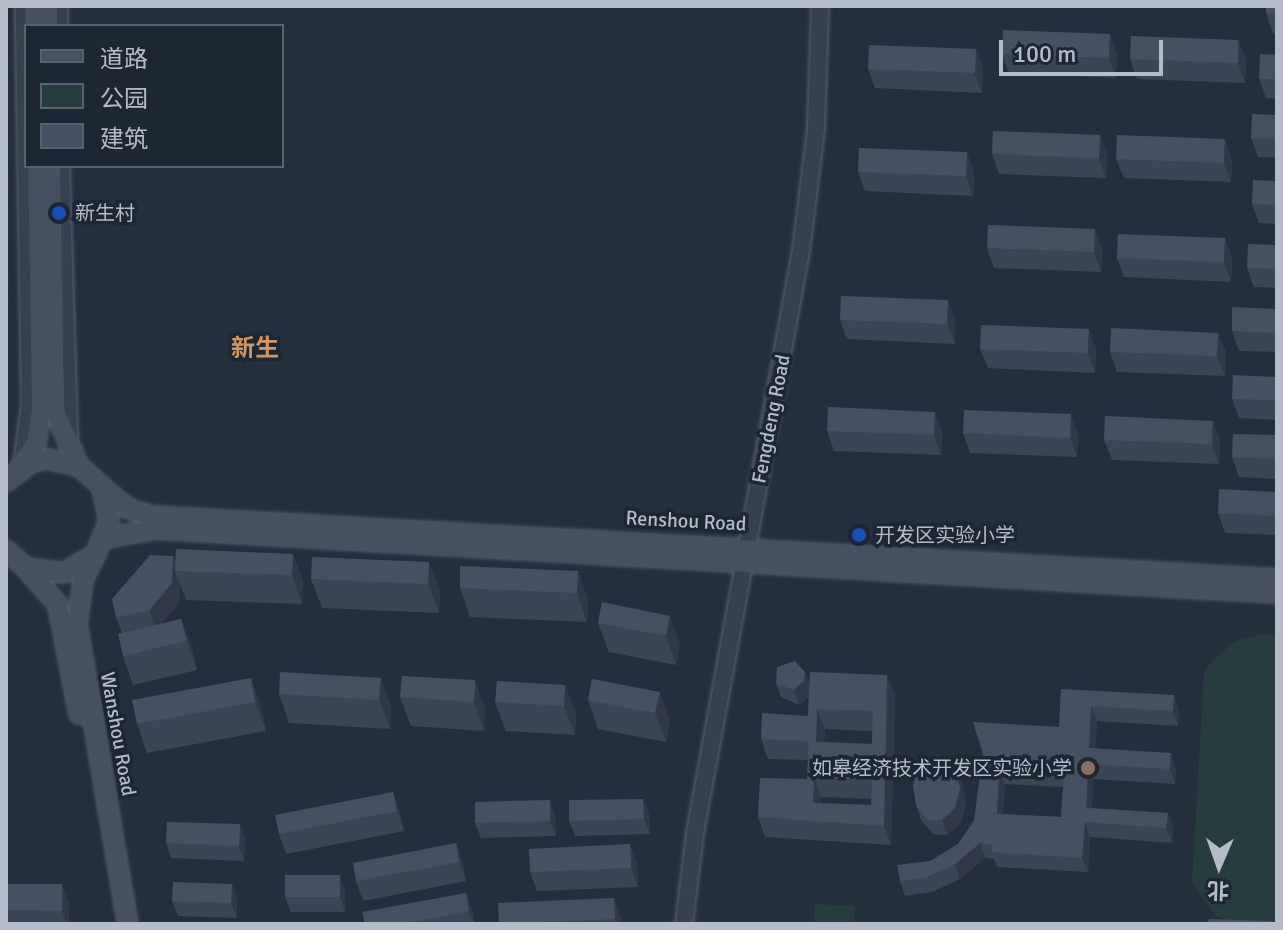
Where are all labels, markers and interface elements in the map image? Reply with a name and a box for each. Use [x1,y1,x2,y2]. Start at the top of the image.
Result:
legend [24,24,284,168]
scale bar [1003,24,1167,74]
text: 100 m [1013,39,1076,69]
text: 道路 [100,44,148,74]
text: 公园 [100,84,148,114]
text: 建筑 [100,124,148,154]
place label: 新生村 [75,201,135,225]
marker: 新生村 [50,204,68,222]
district label: 新生 [231,335,279,363]
street label: Fengdeng Road [747,353,795,485]
street label: Renshou Road [625,506,747,536]
place label: 开发区实验小学 [875,523,1015,547]
marker: 开发区实验小学 [850,526,868,544]
street label: Wanshou Road [95,670,141,798]
place label: 如皋经济技术开发区实验小学 [812,756,1072,780]
marker: 如皋经济技术开发区实验小学 [1079,759,1097,777]
north arrow [1179,826,1259,906]
text: 北 [1207,877,1230,904]

